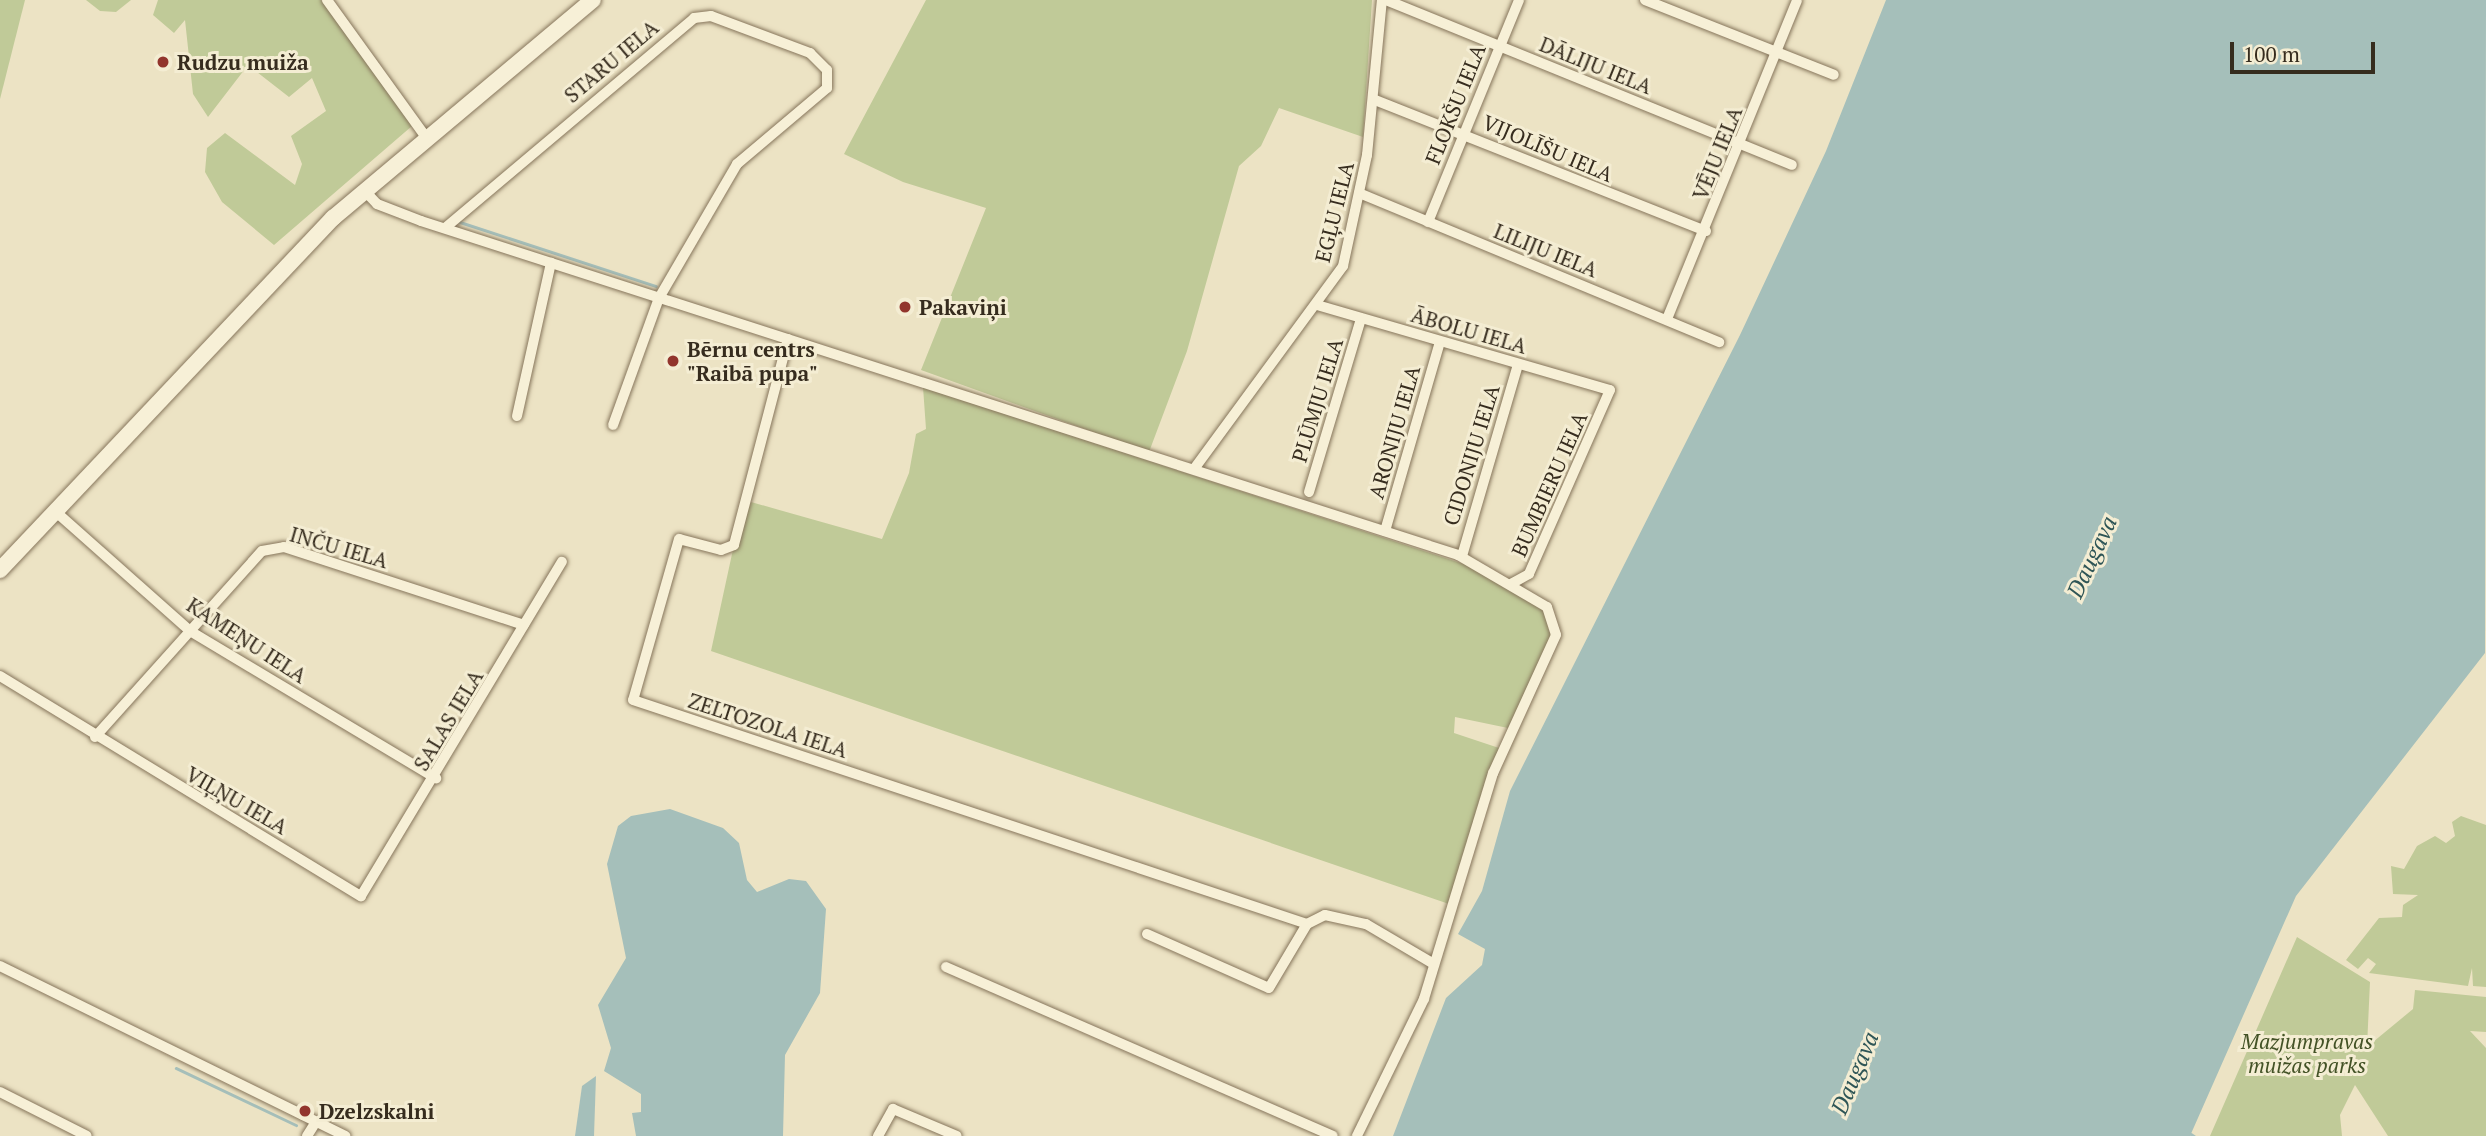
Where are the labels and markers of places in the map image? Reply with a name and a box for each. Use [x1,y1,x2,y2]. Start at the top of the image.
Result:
place label: Rudzu muiža [177,49,309,75]
marker: Rudzu muiža [155,54,171,70]
place label: Pakaviņi [919,294,1007,320]
marker: Pakaviņi [897,299,913,315]
place label: Bērnu centrs "Raibā pupa" [687,336,818,386]
marker: Bērnu centrs "Raibā pupa" [665,353,681,369]
place label: Dzelzskalni [319,1098,435,1124]
marker: Dzelzskalni [297,1103,313,1119]

